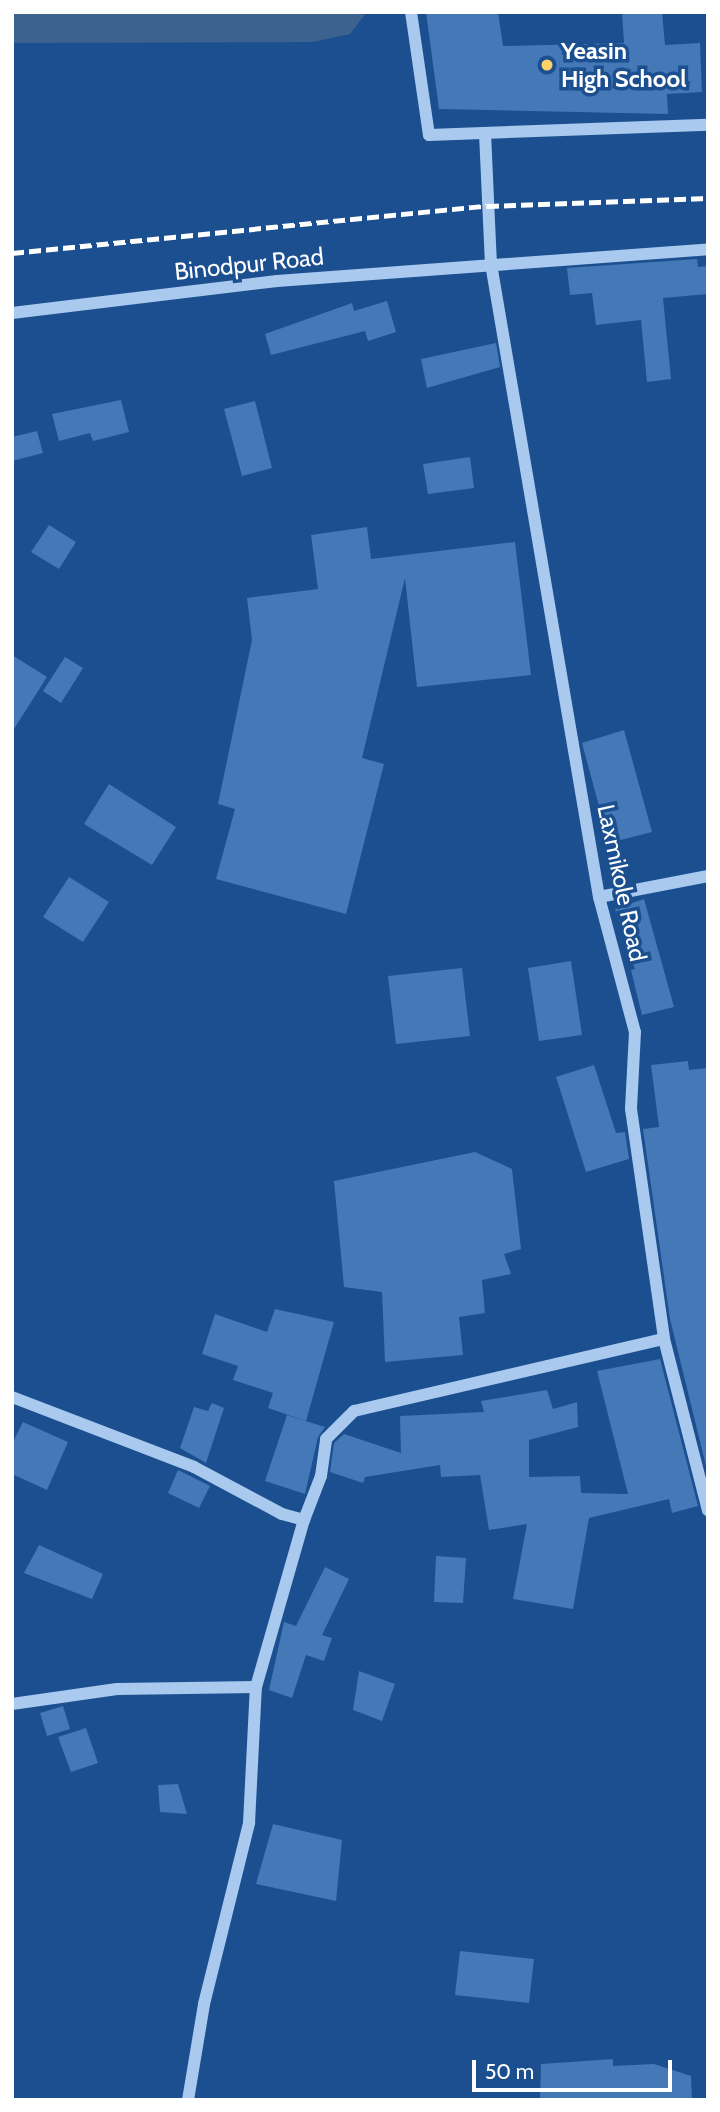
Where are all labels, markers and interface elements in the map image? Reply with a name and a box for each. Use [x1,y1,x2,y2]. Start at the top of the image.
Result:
place label: Yeasin High School [561,37,686,93]
marker: Yeasin High School [539,57,555,73]
street label: Binodpur Road [173,242,325,286]
street label: Laxmikole Road [591,802,653,964]
scale bar [475,2046,674,2090]
text: 50 m [485,2059,534,2084]

